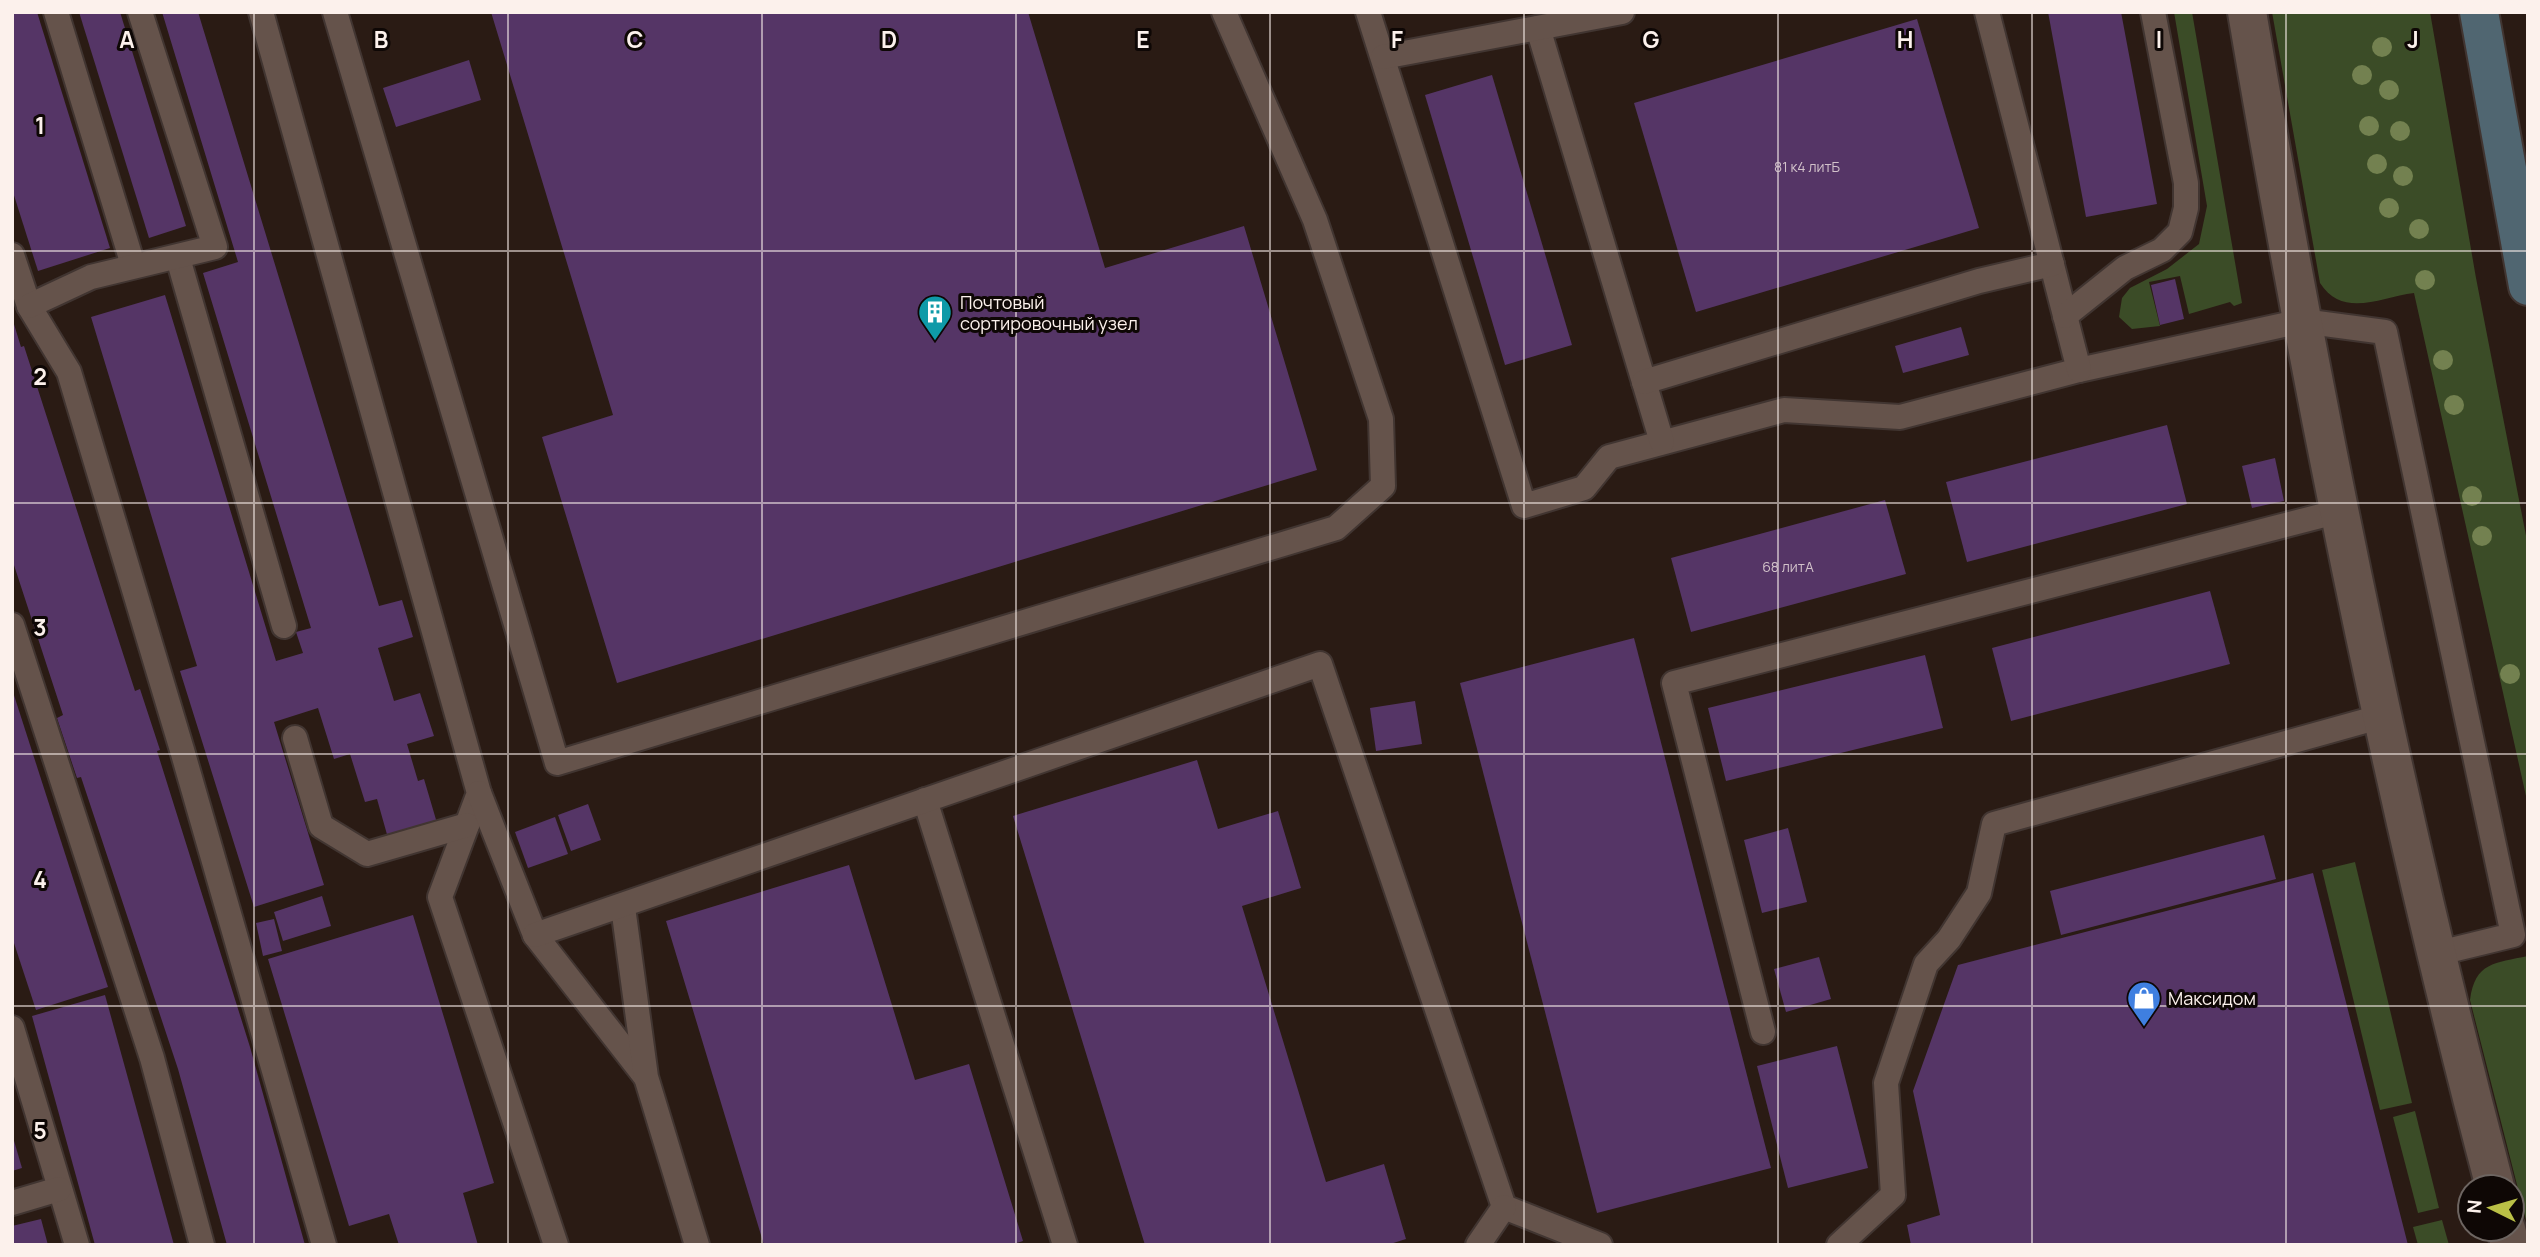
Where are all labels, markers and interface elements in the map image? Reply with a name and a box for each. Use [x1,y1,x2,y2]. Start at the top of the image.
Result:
text: A [119,23,135,55]
text: B [374,23,388,55]
text: C [627,23,644,55]
text: D [881,23,897,55]
text: E [1136,23,1150,55]
text: F [1391,23,1403,55]
text: G [1643,23,1660,55]
text: H [1897,23,1913,55]
text: I [2156,23,2162,55]
text: J [2407,23,2419,55]
text: 1 [35,109,45,141]
house number: 81 к4 литБ [1774,157,1841,176]
place label: Почтовый сортировочный узел [960,290,1138,335]
building icon: Почтовый сортировочный узел [916,293,954,342]
text: 2 [33,360,47,392]
house number: 68 литА [1762,557,1814,576]
text: 3 [33,611,47,643]
text: 4 [33,863,47,895]
shop icon: Максидом [2125,979,2163,1028]
place label: Максидом [2168,986,2256,1010]
text: 5 [33,1114,47,1146]
north arrow [2456,1173,2526,1243]
text: N [2461,1199,2488,1214]

